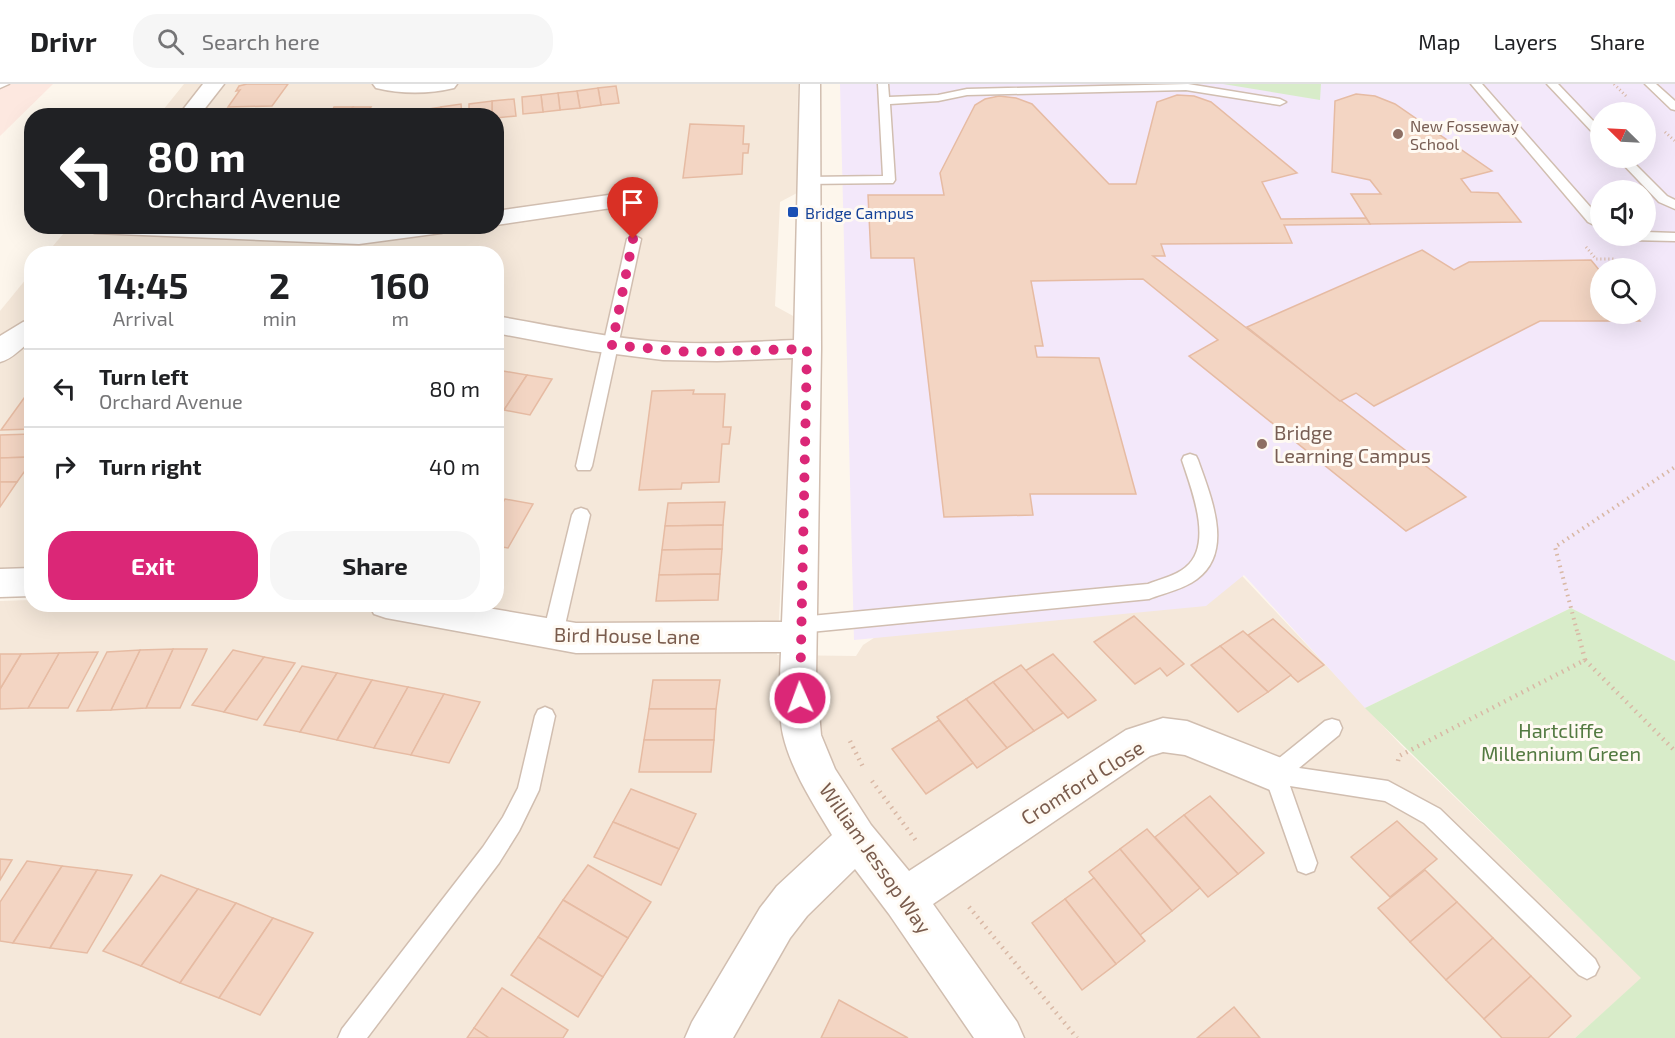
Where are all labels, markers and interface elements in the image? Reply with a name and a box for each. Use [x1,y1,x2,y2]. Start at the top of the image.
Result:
search box [133,14,553,68]
text: Drivr [30,24,97,58]
icon: search [154,25,187,58]
text: Search here [202,28,320,54]
text: Map [1418,29,1460,54]
text: Layers [1493,29,1557,54]
text: Share [1590,29,1645,54]
north arrow [1590,102,1656,168]
map controls [1590,102,1656,324]
place label: New Fosseway School [1410,116,1520,153]
marker: New Fosseway School [1391,127,1405,141]
text: 80 m [147,130,246,180]
icon: left [48,132,126,210]
pin [607,177,658,239]
button: sound [1590,180,1656,246]
text: Orchard Avenue [147,181,341,213]
icon: arrive [616,186,649,219]
place label: Bridge Campus [805,203,914,222]
marker: Bridge Campus [786,205,800,219]
button: search [1590,258,1656,324]
text: 14:45 [98,263,189,306]
text: 2 [269,263,290,306]
text: 160 [371,263,430,306]
text: Arrival [113,306,174,330]
text: min [262,306,297,330]
text: m [392,306,409,330]
text: Turn left [99,363,188,389]
icon: left [48,372,81,405]
text: 80 m [429,375,480,401]
text: Orchard Avenue [99,389,243,413]
place label: Bridge Learning Campus [1274,420,1431,467]
marker: Bridge Learning Campus [1255,437,1269,451]
icon: right [48,450,81,483]
text: Turn right [99,453,201,479]
text: 40 m [429,453,480,479]
button: Exit [48,531,258,600]
button: Share [270,531,480,600]
street label: Bird House Lane [554,622,700,648]
position arrow [768,666,832,730]
park label: Hartcliffe Millennium Green [1481,718,1641,765]
street label: Cromford Close [1016,735,1148,829]
street label: William Jessop Way [815,778,937,938]

